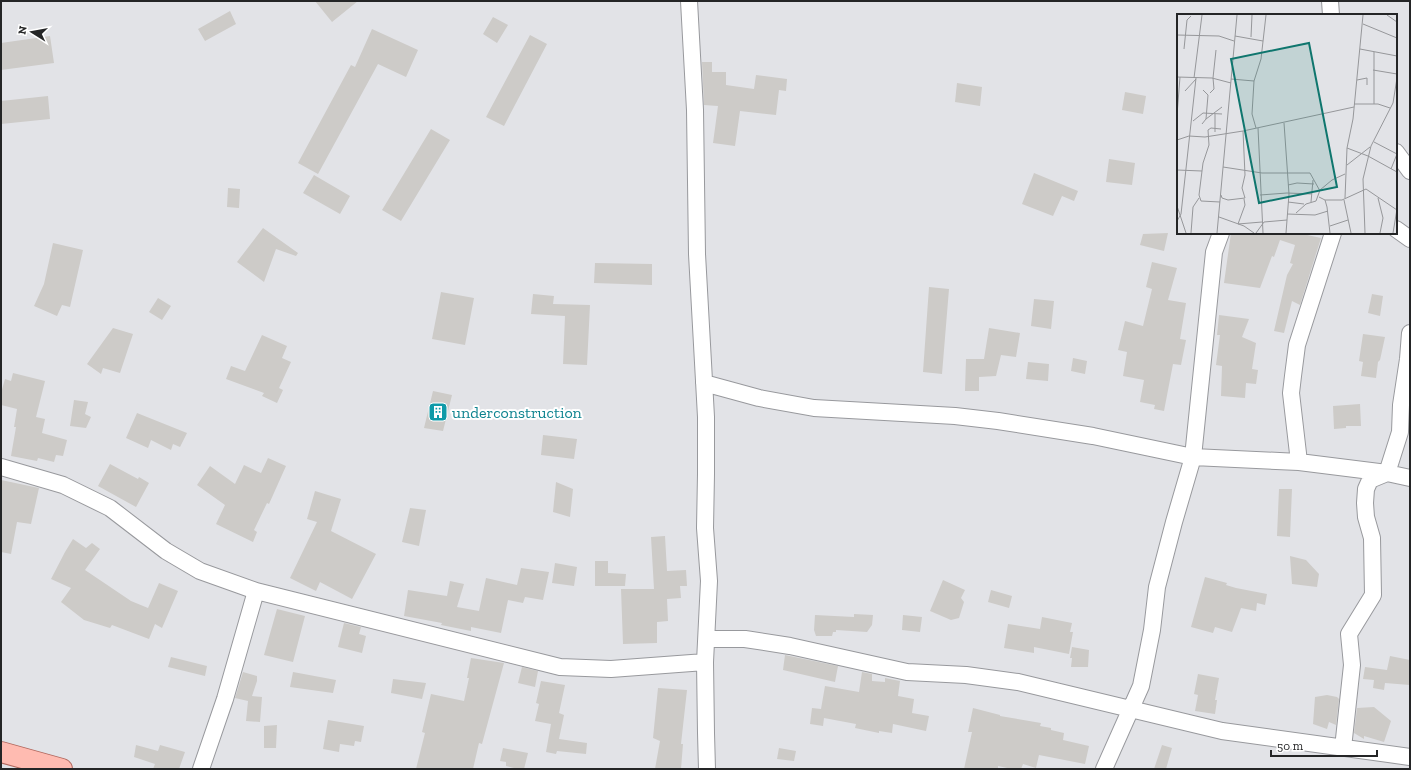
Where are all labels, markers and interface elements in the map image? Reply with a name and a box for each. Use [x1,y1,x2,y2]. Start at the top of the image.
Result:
north arrow [12,12,52,52]
inset map [1177,14,1397,234]
text: N [15,24,30,36]
building icon: underconstruction [427,401,449,423]
place label: underconstruction [452,403,583,422]
scale bar [1271,732,1377,758]
text: 50 m [1277,739,1304,753]

